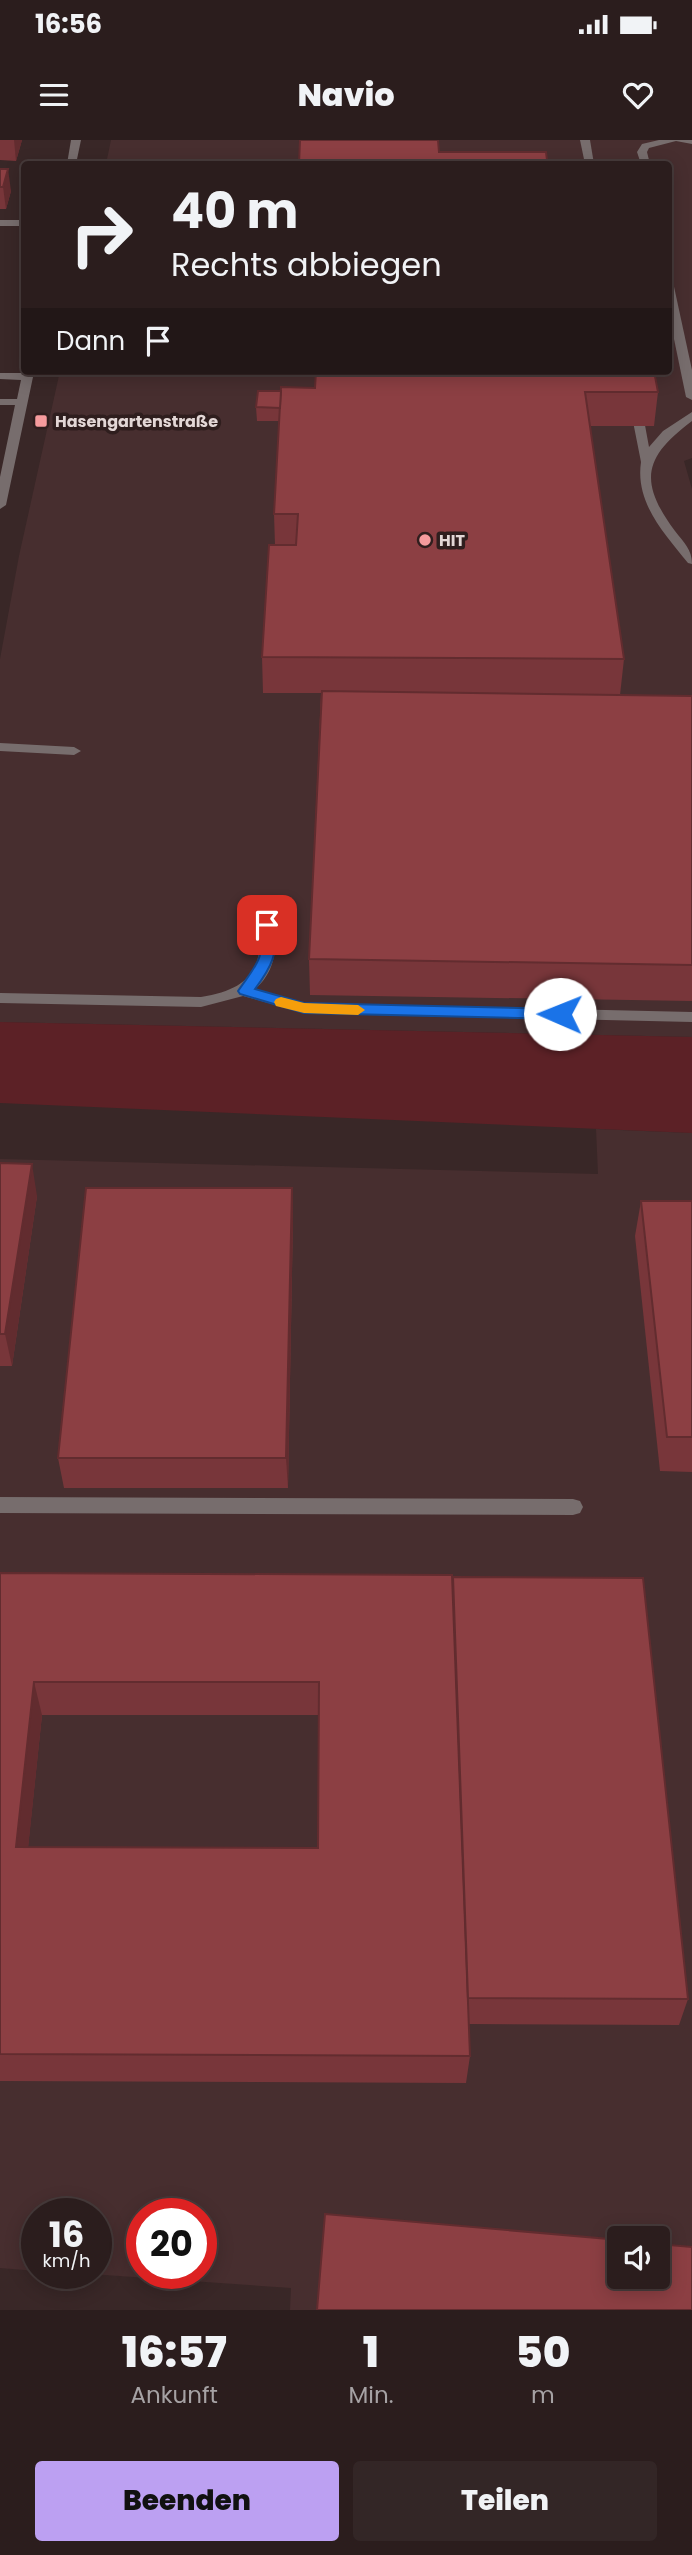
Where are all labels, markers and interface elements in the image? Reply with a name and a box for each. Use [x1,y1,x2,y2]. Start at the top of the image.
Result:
text: 16:56 [35,6,102,42]
text: Navio [297,72,395,117]
icon: menu [35,76,73,114]
icon: heart [619,76,657,114]
text: 40 m [171,177,298,245]
icon: right [56,189,147,280]
text: Rechts abbiegen [171,242,442,287]
icon: arrive [139,322,177,360]
text: Dann [56,323,125,359]
place label: Hasengartenstraße [55,410,218,433]
marker: Hasengartenstraße [33,413,49,429]
place label: HIT [439,529,465,552]
marker: HIT [417,532,433,548]
pin [237,895,297,955]
icon: arrive [248,906,286,944]
position arrow [523,977,597,1051]
speed limit sign: 20 [126,2198,217,2289]
text: 16 [49,2210,84,2259]
map controls [607,2226,670,2289]
button: sound [607,2226,670,2289]
text: km/h [43,2248,90,2273]
text: 16:57 [122,2323,227,2382]
text: 1 [363,2323,379,2382]
text: 50 [515,2323,570,2382]
text: Ankunft [131,2379,218,2411]
text: Min. [348,2379,393,2411]
text: m [531,2379,555,2411]
button: Beenden [35,2461,339,2541]
button: Teilen [353,2461,657,2541]

